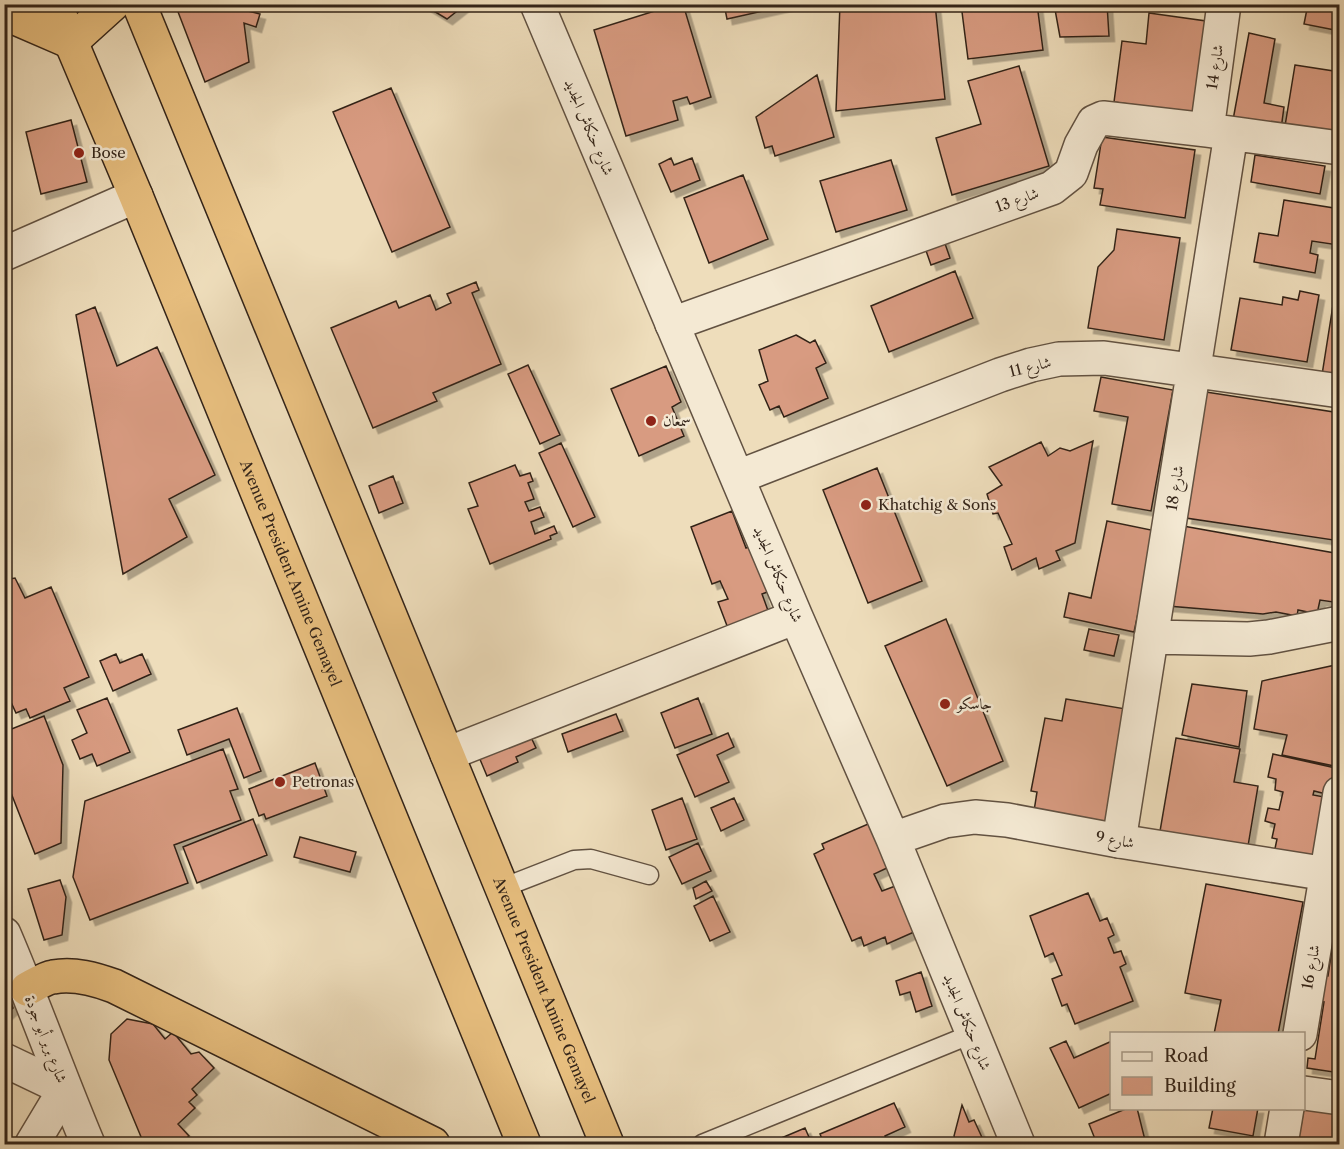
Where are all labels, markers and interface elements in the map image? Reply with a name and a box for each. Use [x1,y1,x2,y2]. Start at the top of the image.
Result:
street label: شارع 14 [1202,43,1231,91]
street label: شارع حنكاش الجديد [557,76,618,179]
place label: Bose [91,143,126,162]
marker: Bose [72,146,86,160]
street label: شارع 13 [993,183,1042,220]
street label: شارع 11 [1007,352,1054,385]
place label: سمعان [663,411,691,430]
marker: سمعان [644,414,658,428]
street label: Avenue President Amine Gemayel [236,456,346,690]
street label: شارع 18 [1162,464,1191,512]
place label: Khatchig & Sons [878,495,996,514]
marker: Khatchig & Sons [859,498,873,512]
street label: شارع حنكاش الجديد [746,523,807,626]
place label: جاسكو [955,694,992,713]
marker: جاسكو [938,697,952,711]
place label: Petronas [292,772,354,791]
marker: Petronas [273,775,287,789]
street label: شارع 9 [1094,827,1136,856]
street label: Avenue President Amine Gemayel [489,873,599,1106]
street label: شارع 16 [1297,943,1328,991]
street label: شارع حنكاش الجديد [936,971,996,1074]
street label: شارع بربر أبو جودة [17,992,73,1087]
legend [1110,1032,1305,1110]
text: Road [1164,1045,1209,1067]
text: Building [1164,1075,1236,1097]

